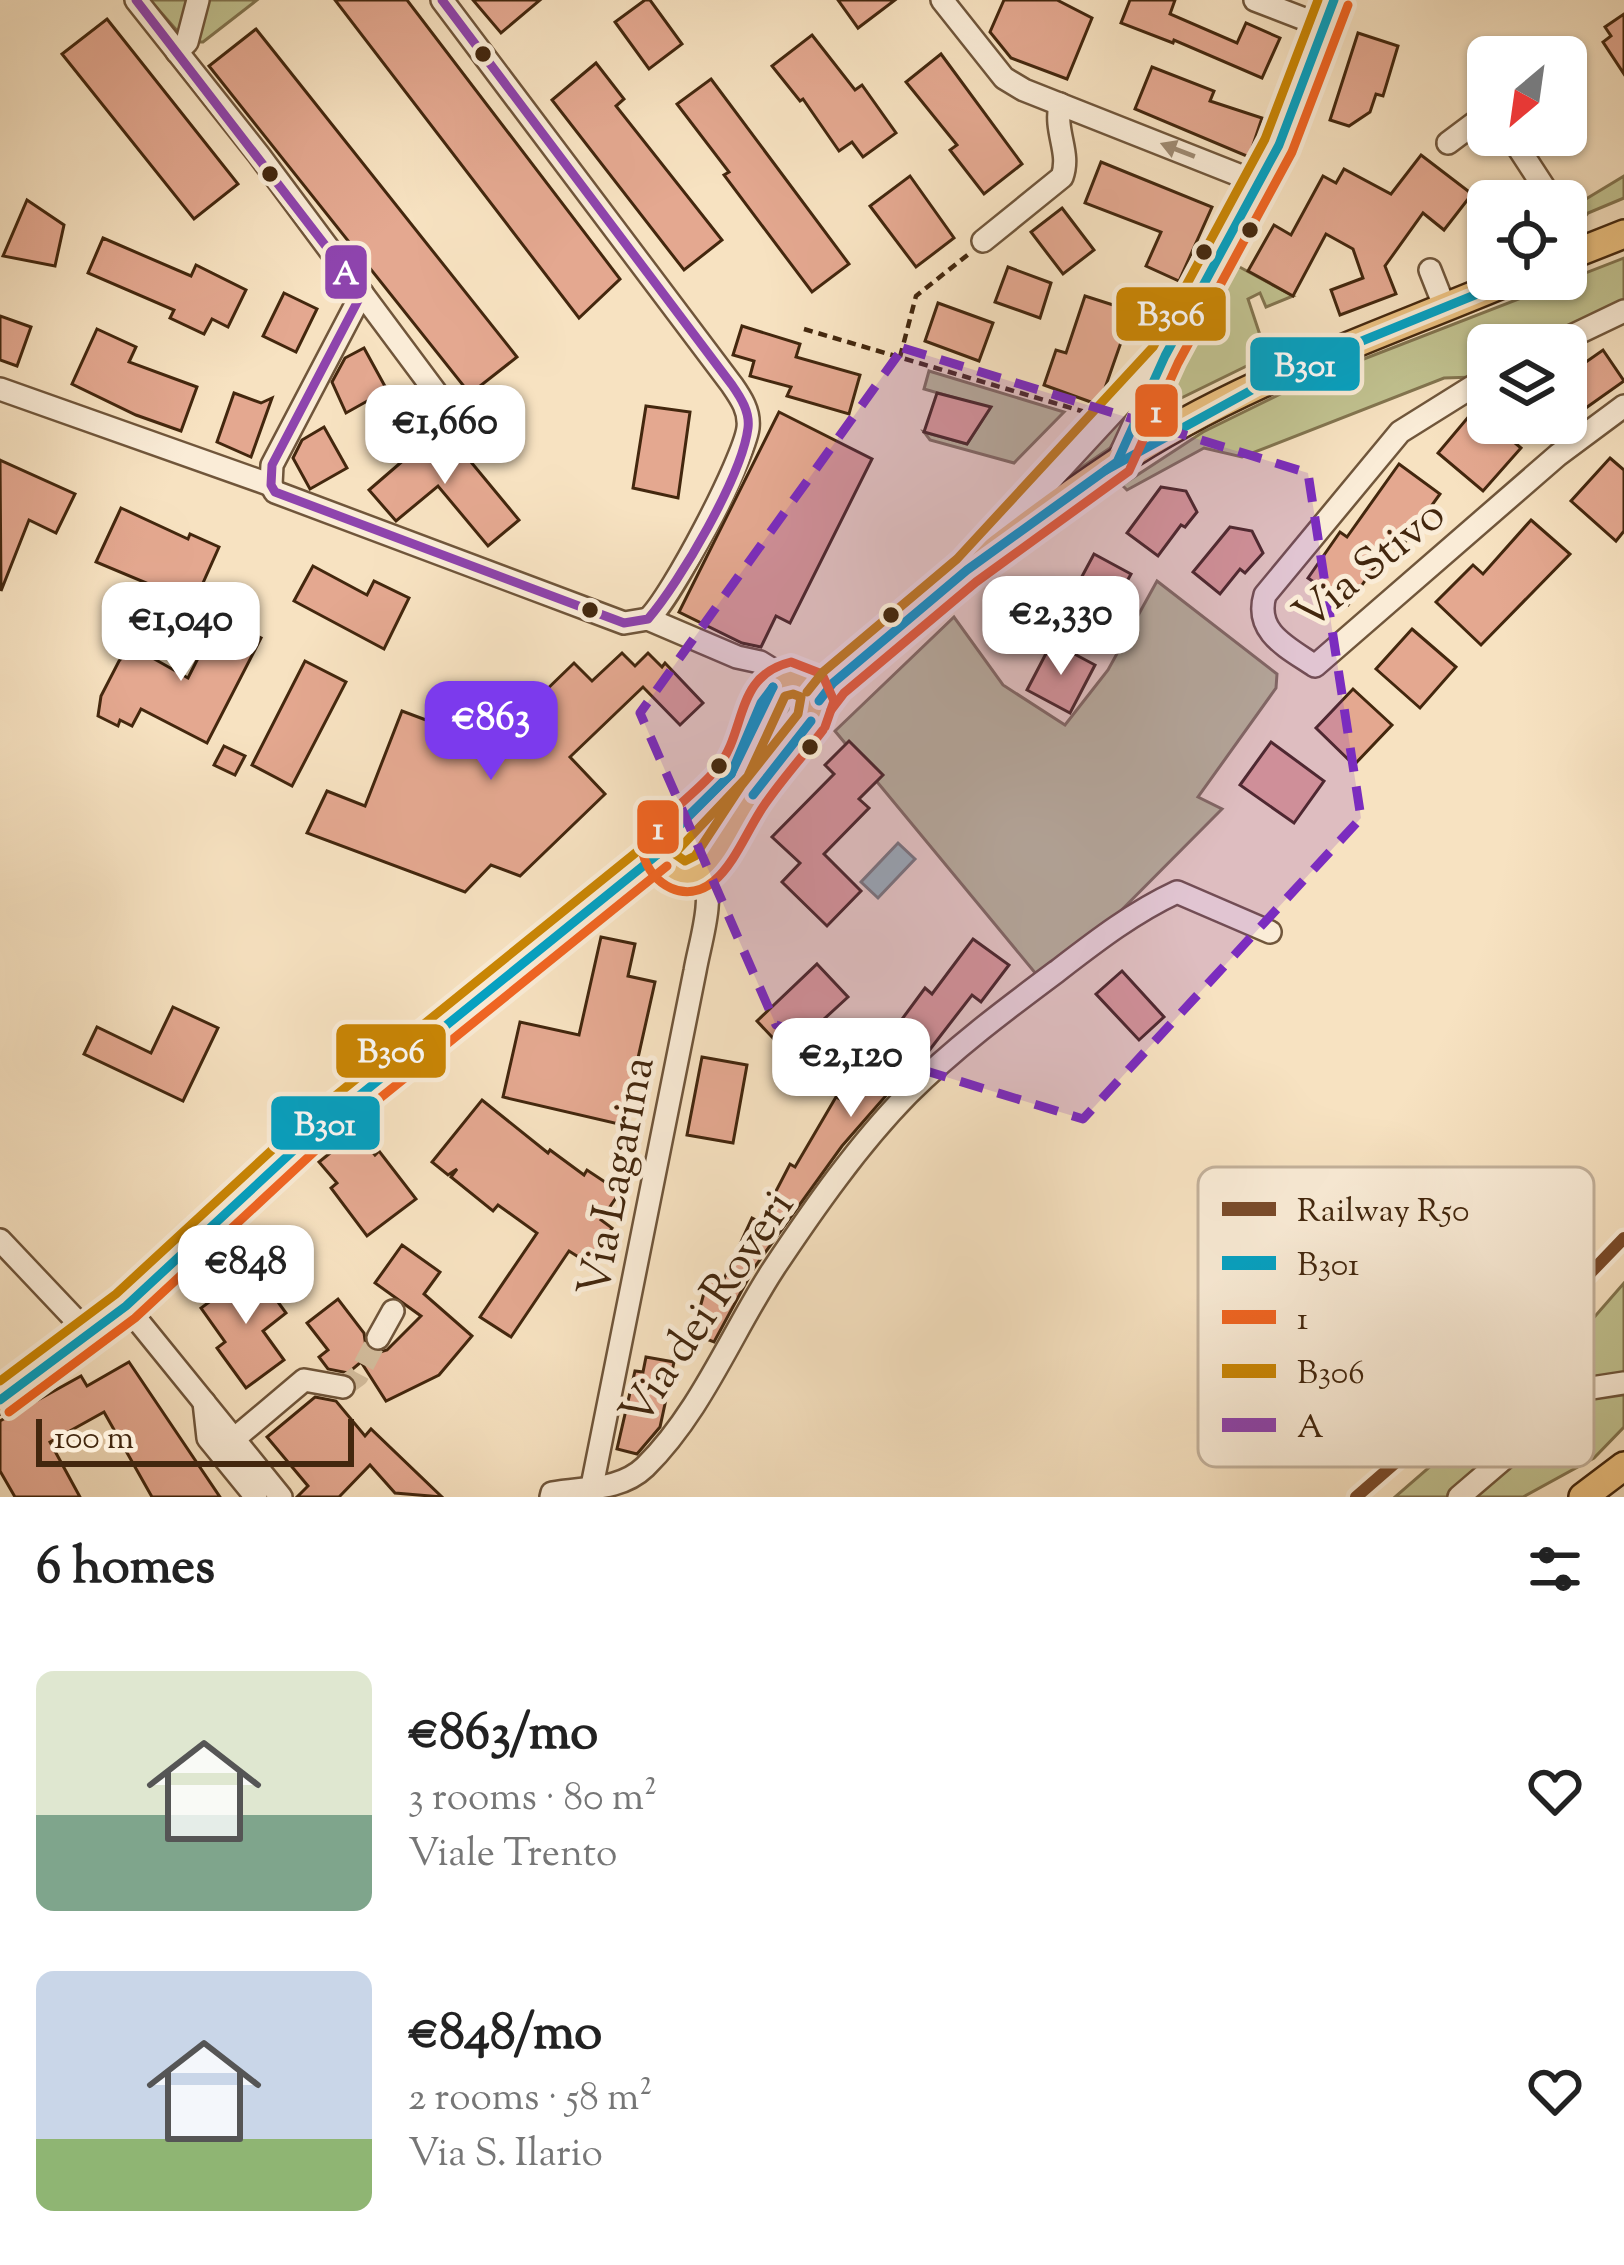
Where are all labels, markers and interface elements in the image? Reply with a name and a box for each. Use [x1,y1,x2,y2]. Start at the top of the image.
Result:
north arrow [1467,36,1587,156]
map controls [1467,36,1587,444]
unlabelled marker [472,43,494,65]
one-way arrow [1159,139,1195,158]
unlabelled marker [259,163,281,185]
button: locate [1467,180,1587,300]
unlabelled marker [1239,219,1261,241]
unlabelled marker [1193,241,1215,263]
line badge: A [323,243,369,301]
text: A [333,252,360,300]
line badge: B306 [1114,285,1228,343]
text: B306 [1137,293,1205,341]
button: layers [1467,324,1587,444]
line badge: B301 [1248,335,1362,393]
text: B301 [1274,344,1337,392]
line badge: 1 [1133,382,1180,439]
pin: €1,660 [347,385,543,487]
text: 1 [1150,390,1162,438]
text: €1,660 [392,396,498,452]
street label: Via Stivo [1282,486,1461,649]
pin: €2,330 [963,576,1159,678]
pin: €1,040 [83,582,279,684]
text: €2,330 [1009,587,1113,643]
text: €1,040 [129,593,233,649]
unlabelled marker [579,599,601,621]
unlabelled marker [880,604,902,626]
pin: €863 [420,681,562,783]
text: €863 [452,692,530,748]
unlabelled marker [799,736,821,758]
unlabelled marker [708,755,730,777]
line badge: 1 [635,798,681,856]
text: 1 [652,807,664,855]
pin: €2,120 [753,1018,949,1120]
line badge: B306 [334,1022,448,1080]
text: €2,120 [799,1029,903,1085]
text: B306 [357,1030,425,1078]
street label: Via Lagarina [564,1052,674,1303]
line badge: B301 [269,1094,382,1152]
text: B301 [294,1103,357,1151]
legend [1198,1167,1594,1467]
street label: Via dei Roveri [606,1179,813,1441]
text: Railway R50 [1297,1189,1470,1237]
pin: €848 [175,1225,317,1327]
text: €848 [205,1236,287,1292]
text: B301 [1297,1243,1359,1291]
text: 1 [1297,1297,1308,1345]
text: B306 [1297,1351,1365,1399]
text: A [1297,1405,1324,1453]
scale bar [36,1413,354,1466]
text: 100 m [54,1416,134,1464]
text: 6 homes [36,1533,215,1606]
icon: filters [1522,1536,1588,1602]
text: €863/mo [408,1699,598,1772]
icon: home [132,1719,276,1863]
icon: heart [1522,1758,1588,1824]
text: 3 rooms · 80 m² [408,1772,657,1828]
text: Viale Trento [408,1828,617,1884]
text: €848/mo [408,1999,602,2072]
icon: home [132,2019,276,2163]
icon: heart [1522,2058,1588,2124]
text: 2 rooms · 58 m² [408,2072,652,2128]
text: Via S. Ilario [408,2128,603,2184]

